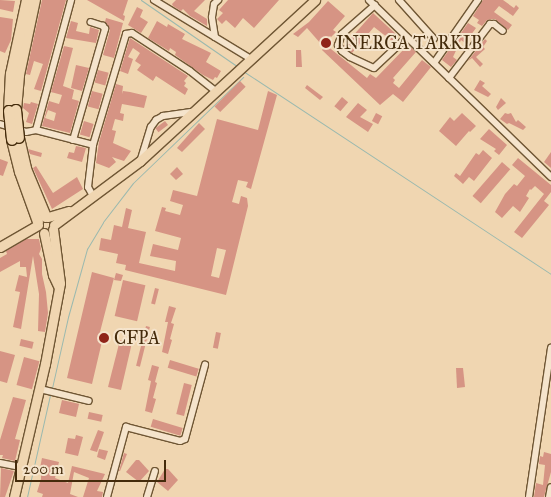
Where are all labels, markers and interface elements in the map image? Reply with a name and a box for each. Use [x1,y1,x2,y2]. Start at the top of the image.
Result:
place label: INERGA TARKIB [336,32,482,54]
marker: INERGA TARKIB [320,37,332,49]
place label: CFPA [114,327,160,349]
marker: CFPA [98,332,110,344]
scale bar [18,450,169,482]
text: 200 m [23,460,64,478]

